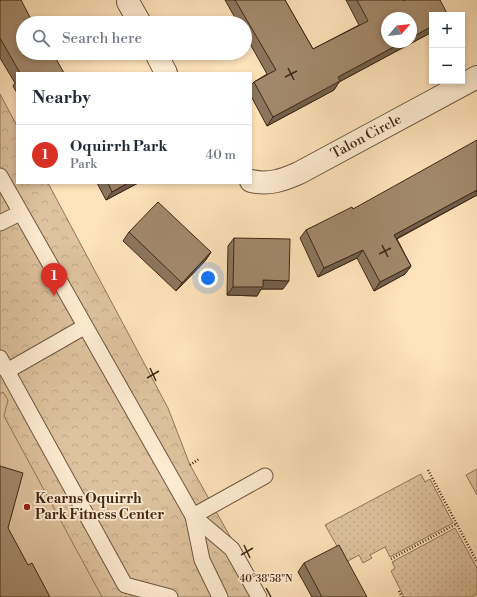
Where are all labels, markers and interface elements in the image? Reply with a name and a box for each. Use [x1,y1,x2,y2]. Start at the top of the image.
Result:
north arrow [381,12,417,48]
map controls [429,12,465,84]
button: + [429,12,465,48]
search box [16,16,252,60]
icon: search [30,27,52,49]
text: Search here [62,29,142,48]
button: − [429,48,465,84]
text: Nearby [32,87,91,109]
street label: Talon Circle [328,110,405,163]
text: Oquirrh Park [70,137,168,156]
text: 1 [42,147,48,163]
text: 40 m [206,147,236,163]
text: Park [70,156,97,172]
pin: 1 [41,263,67,296]
your location [198,268,218,288]
place label: Kearns Oquirrh Park Fitness Center [35,490,164,524]
marker: Kearns Oquirrh Park Fitness Center [22,502,32,512]
text: 40°38'58"N [239,573,293,585]

